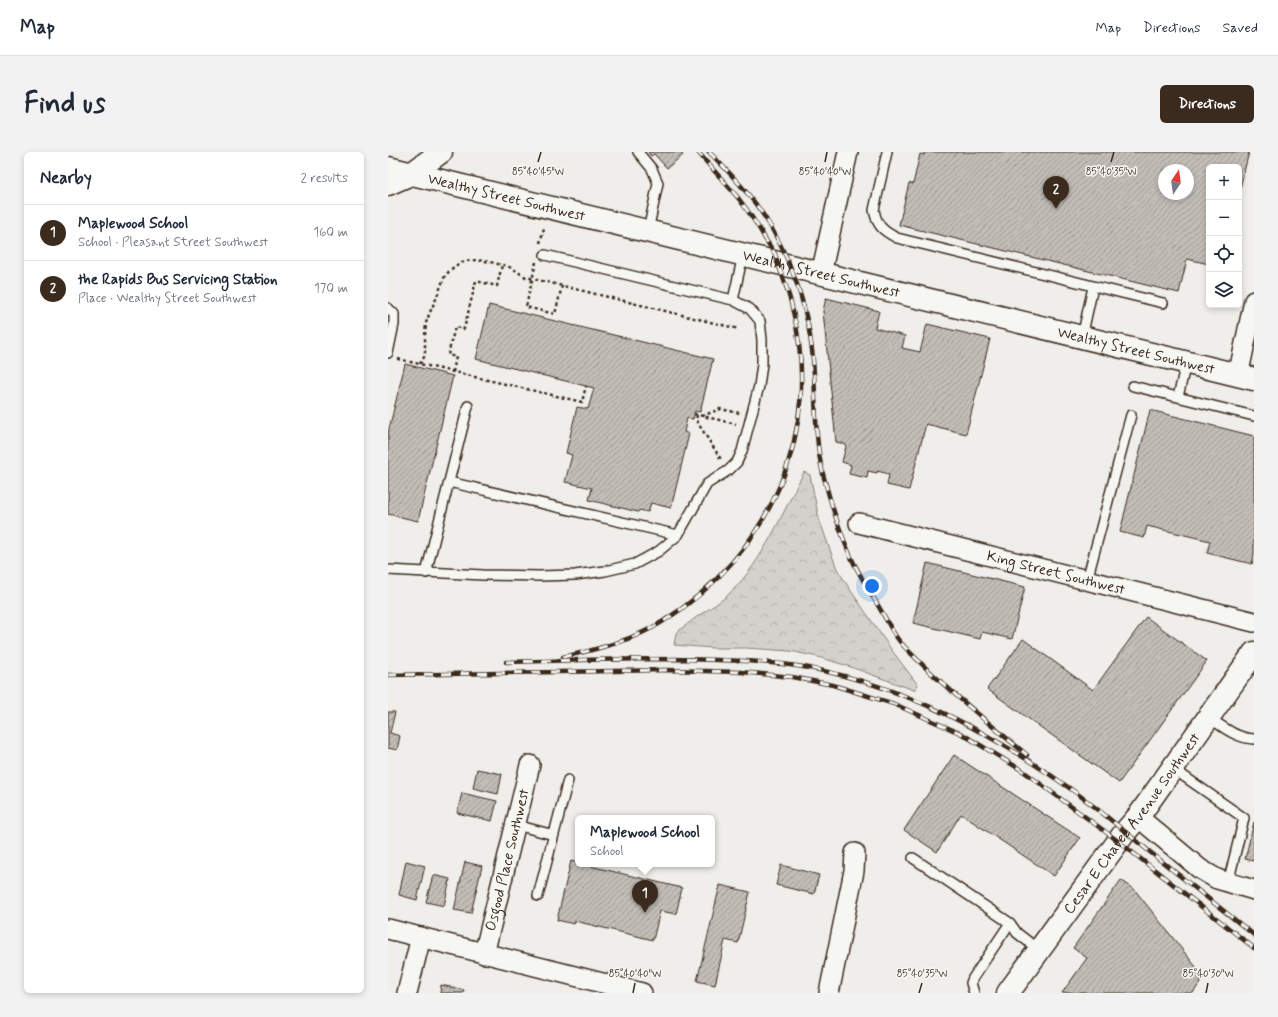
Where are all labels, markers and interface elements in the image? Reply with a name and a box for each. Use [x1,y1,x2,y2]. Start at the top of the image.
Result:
text: Map [20,15,55,40]
text: Map [1095,19,1121,37]
text: Directions [1143,19,1201,37]
text: Saved [1223,19,1258,37]
button: Directions [1160,85,1254,123]
text: Find us [24,86,105,123]
north arrow [1158,164,1194,200]
map controls [1206,164,1242,308]
button: + [1206,164,1242,200]
text: 85°40'45"W [512,165,564,179]
text: 85°40'40"W [799,165,851,179]
text: 85°40'35"W [1086,165,1136,179]
text: Nearby [40,167,92,189]
street label: Wealthy Street Southwest [425,169,588,227]
text: 2 results [301,170,348,187]
pin: 2 [1043,176,1069,209]
button: − [1206,200,1242,236]
text: Maplewood School [78,214,188,234]
text: 1 [50,224,56,241]
text: 160 m [313,224,348,241]
text: School · Pleasant Street Southwest [78,234,268,251]
button: locate [1206,236,1242,272]
street label: Wealthy Street Southwest [740,246,903,304]
text: the Rapids Bus Servicing Station [78,270,277,290]
button: layers [1206,272,1242,308]
text: 2 [50,280,56,297]
text: 170 m [314,280,348,297]
text: Place · Wealthy Street Southwest [78,290,256,307]
street label: Wealthy Street Southwest [1055,322,1217,380]
street label: King Street Southwest [984,546,1128,600]
your location [862,576,882,596]
street label: Cesar E Chavez Avenue Southwest [1059,729,1206,919]
street label: Osgood Place Southwest [481,786,535,933]
popup [575,815,715,867]
text: Maplewood School [590,823,700,843]
text: School [590,843,624,860]
pin: 1 [632,880,658,913]
text: 85°40'40"W [609,967,661,981]
text: 85°40'35"W [897,967,947,981]
text: 85°40'30"W [1183,967,1233,981]

